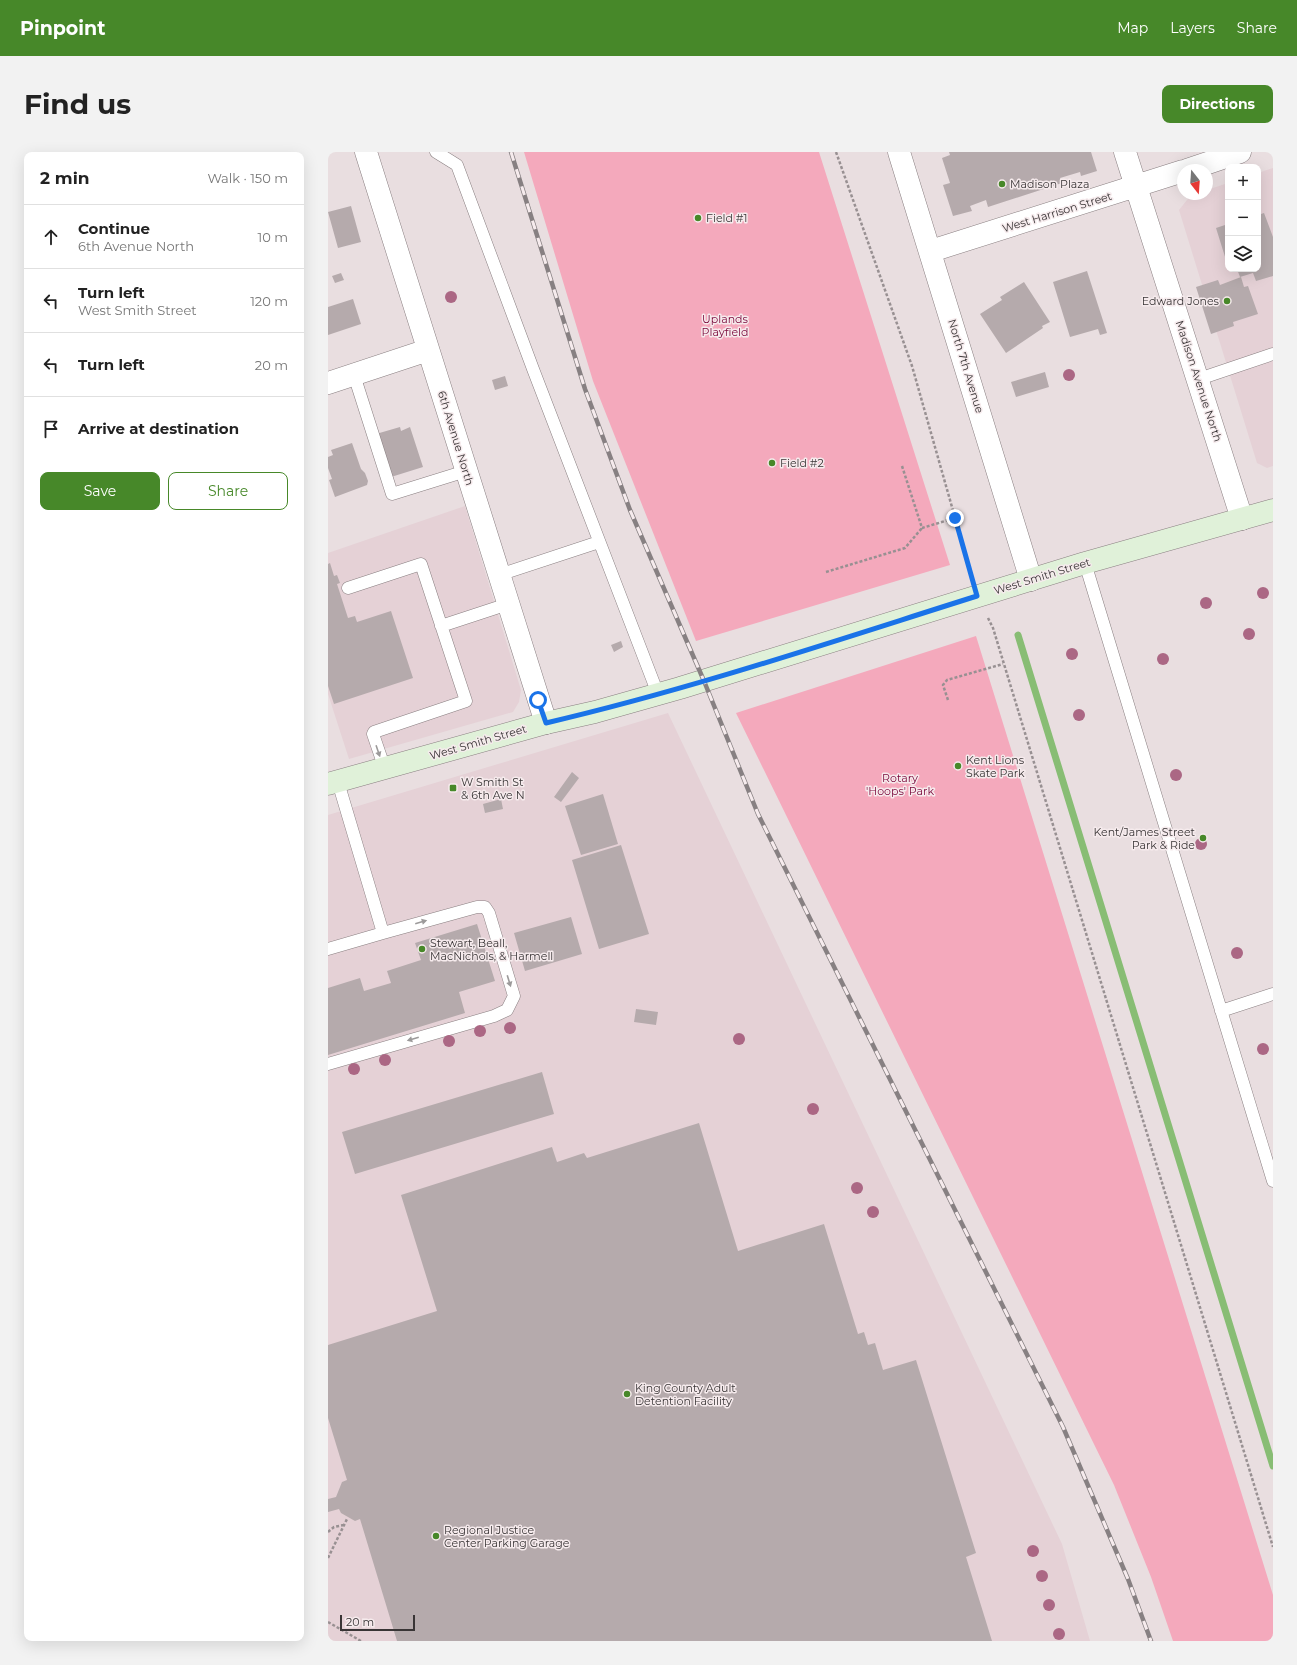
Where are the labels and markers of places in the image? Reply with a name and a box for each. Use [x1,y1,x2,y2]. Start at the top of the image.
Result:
place label: Madison Plaza [1010,177,1089,191]
marker: Madison Plaza [997,179,1007,189]
place label: Field #1 [706,211,748,225]
marker: Field #1 [693,213,703,223]
place label: Edward Jones [1142,294,1220,308]
marker: Edward Jones [1222,296,1232,306]
place label: Field #2 [780,456,824,470]
marker: Field #2 [767,458,777,468]
place label: Kent Lions Skate Park [966,753,1025,780]
marker: Kent Lions Skate Park [953,761,963,771]
place label: W Smith St & 6th Ave N [461,775,525,802]
marker: W Smith St & 6th Ave N [448,783,458,793]
place label: Kent/James Street Park & Ride [1093,825,1196,852]
marker: Kent/James Street Park & Ride [1198,833,1208,843]
place label: Stewart, Beall, MacNichols, & Harmell [430,936,553,963]
marker: Stewart, Beall, MacNichols, & Harmell [417,944,427,954]
place label: King County Adult Detention Facility [635,1381,736,1408]
marker: King County Adult Detention Facility [622,1389,632,1399]
place label: Regional Justice Center Parking Garage [444,1523,570,1550]
marker: Regional Justice Center Parking Garage [431,1531,441,1541]

